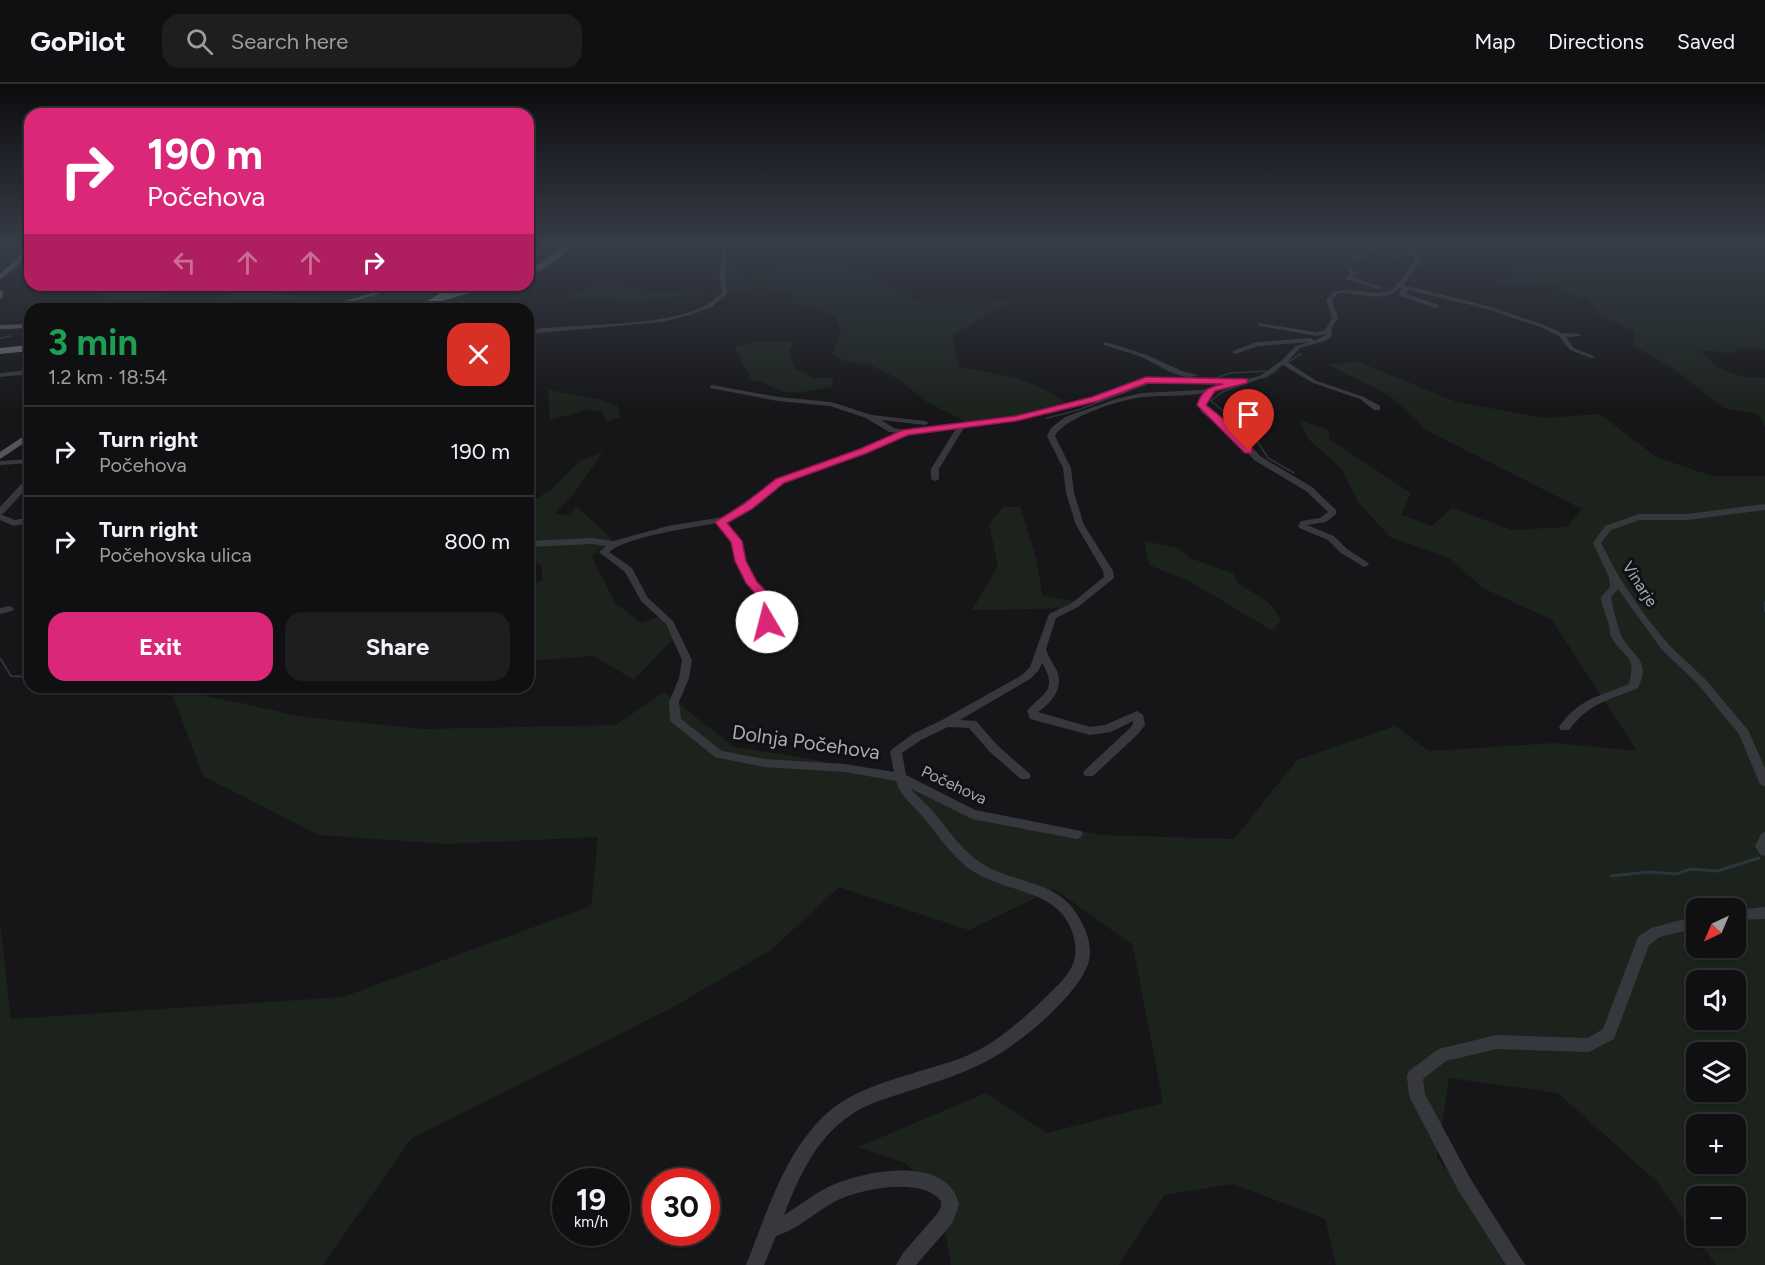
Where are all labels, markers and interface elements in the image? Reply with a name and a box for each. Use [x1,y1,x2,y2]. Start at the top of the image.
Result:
search box [162,14,582,68]
text: GoPilot [30,24,126,58]
icon: search [183,25,216,58]
text: Search here [231,28,348,55]
text: Map [1474,29,1515,54]
text: Directions [1548,29,1644,54]
text: Saved [1677,29,1735,54]
text: 190 m [147,129,263,180]
icon: right [48,132,126,210]
text: Počehova [147,180,265,213]
icon: left [168,246,201,279]
icon: ahead [231,246,264,279]
icon: ahead [294,246,327,279]
icon: right [357,246,390,279]
text: 3 min [48,321,138,364]
button: close [447,323,510,386]
text: 1.2 km · 18:54 [48,365,168,389]
pin [1223,389,1274,451]
icon: arrive [1232,398,1265,431]
text: Turn right [99,426,198,453]
icon: right [48,435,81,468]
text: 190 m [450,438,510,465]
text: Počehova [99,453,187,477]
text: Turn right [99,516,198,543]
icon: right [48,525,81,558]
text: 800 m [444,528,510,555]
text: Počehovska ulica [99,543,252,567]
street label: Vinarje [1618,558,1662,610]
position arrow [735,590,799,654]
button: Exit [48,612,273,681]
button: Share [285,612,510,681]
street label: Dolnja Počehova [731,720,881,764]
street label: Počehova [918,762,990,808]
north arrow [1686,898,1746,958]
map controls [1686,898,1746,1246]
button: sound [1686,970,1746,1030]
button: layers [1686,1042,1746,1102]
button: + [1686,1114,1746,1174]
speed limit sign: 30 [642,1168,720,1246]
text: 19 [576,1181,606,1218]
button: − [1686,1186,1746,1246]
text: km/h [574,1213,608,1231]

